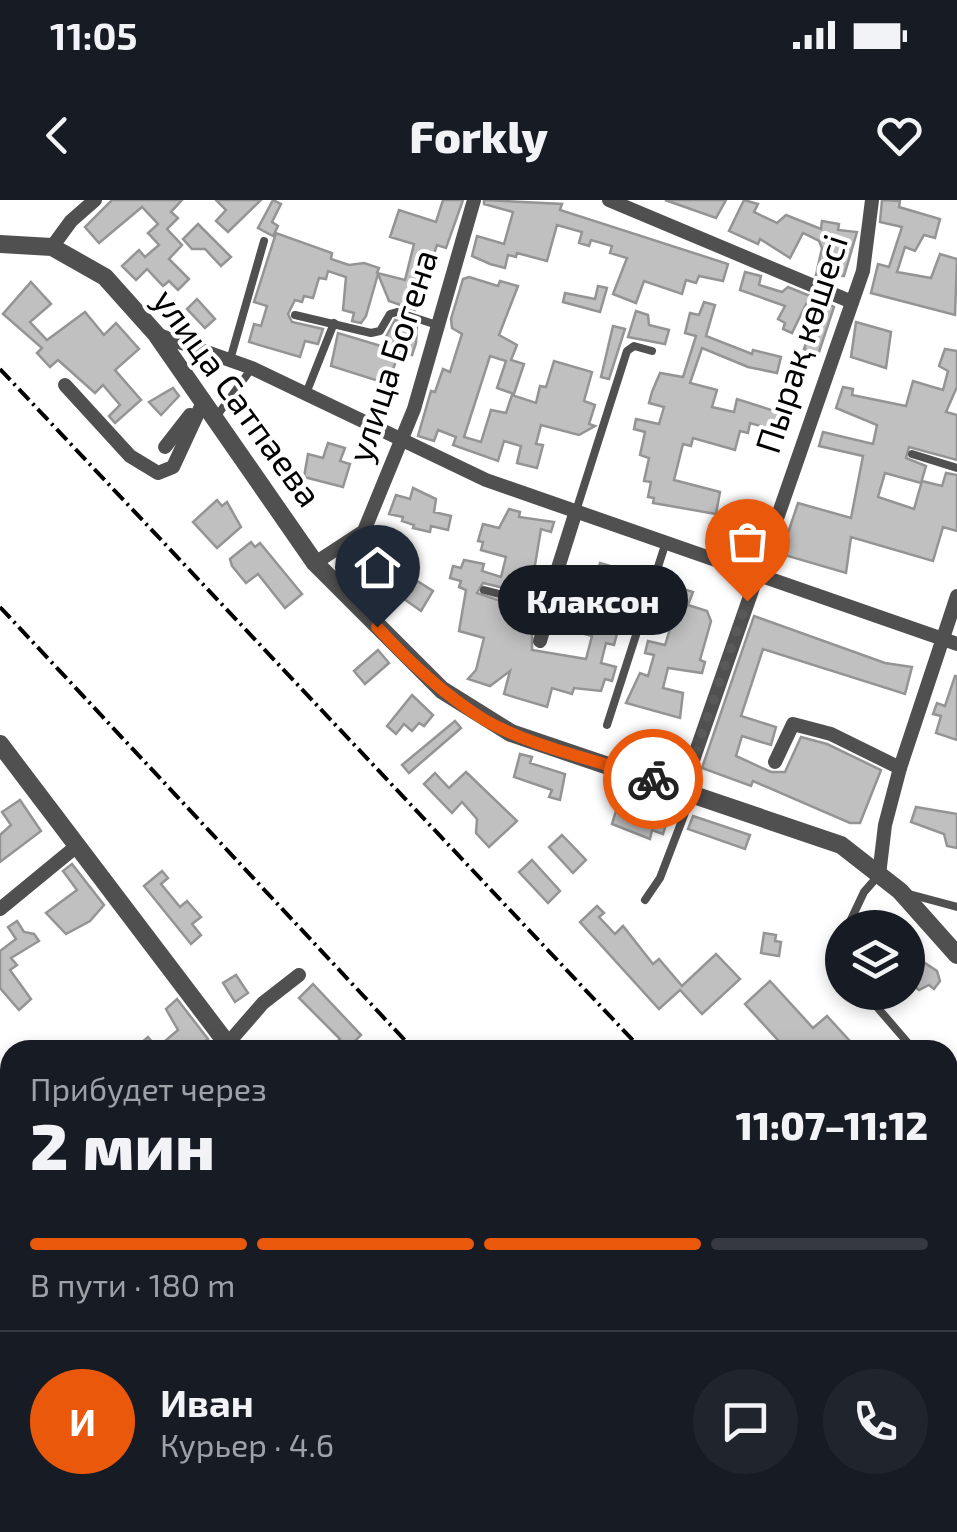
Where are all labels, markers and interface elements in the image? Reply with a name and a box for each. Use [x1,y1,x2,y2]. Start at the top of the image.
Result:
text: 11:05 [50,12,138,58]
icon: back [30,108,85,163]
text: Forkly [409,108,548,162]
icon: heart [872,108,927,163]
street label: Пырақ көшесі [745,229,855,458]
street label: улица Богена [337,244,446,467]
street label: улица Сатпаева [145,280,332,515]
pin [705,499,790,602]
icon: bag [720,514,775,569]
pin [335,525,420,628]
icon: home [350,540,405,595]
callout: Клаксон [497,566,687,636]
text: Клаксон [526,581,660,619]
courier [603,729,703,829]
icon: bike [626,752,681,807]
map controls [825,910,925,1010]
button: layers [825,910,925,1010]
text: Прибудет через [30,1069,267,1107]
text: 11:07–11:12 [736,1102,928,1148]
text: 2 мин [30,1105,215,1183]
text: В пути · 180 m [30,1265,235,1303]
button: chat [693,1369,798,1474]
button: phone [823,1369,928,1474]
text: Иван [160,1379,254,1425]
text: И [69,1398,96,1444]
text: Курьер · 4.6 [160,1425,334,1463]

